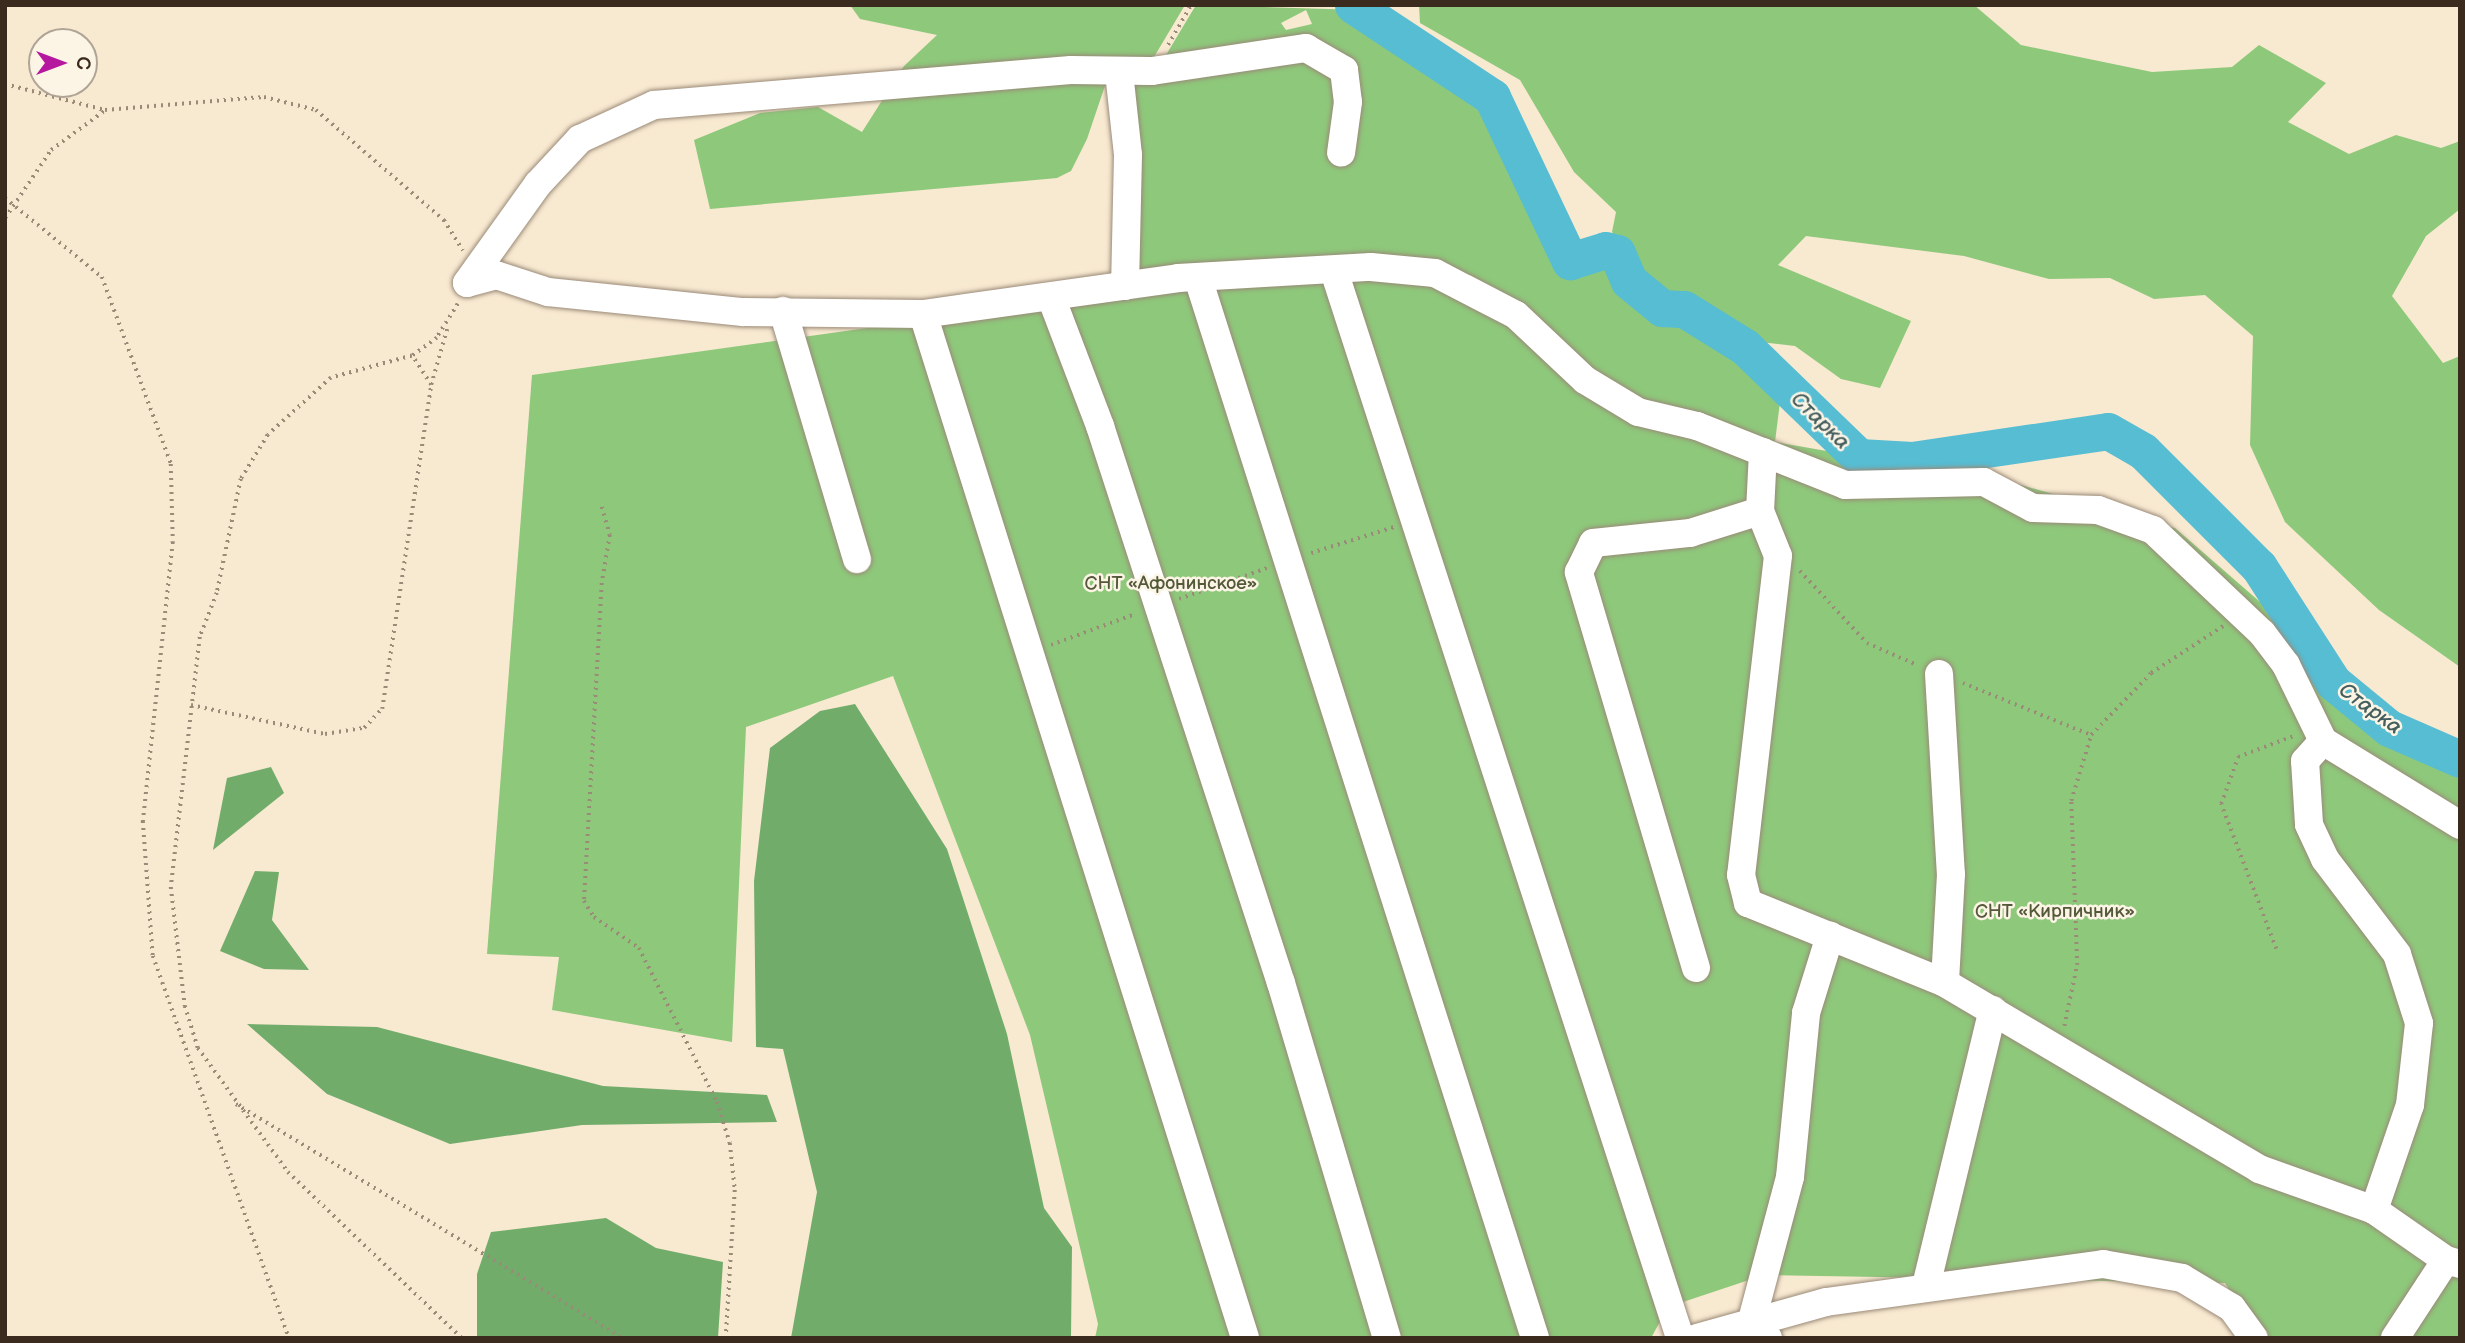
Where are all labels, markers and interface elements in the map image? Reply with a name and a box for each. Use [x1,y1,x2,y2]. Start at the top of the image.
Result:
north arrow [28,28,98,98]
text: С [71,56,94,70]
water label: Старка [1785,387,1855,455]
park label: СНТ «Афонинское» [1085,573,1257,595]
water label: Старка [2334,678,2406,740]
park label: СНТ «Кирпичник» [1975,901,2135,923]

